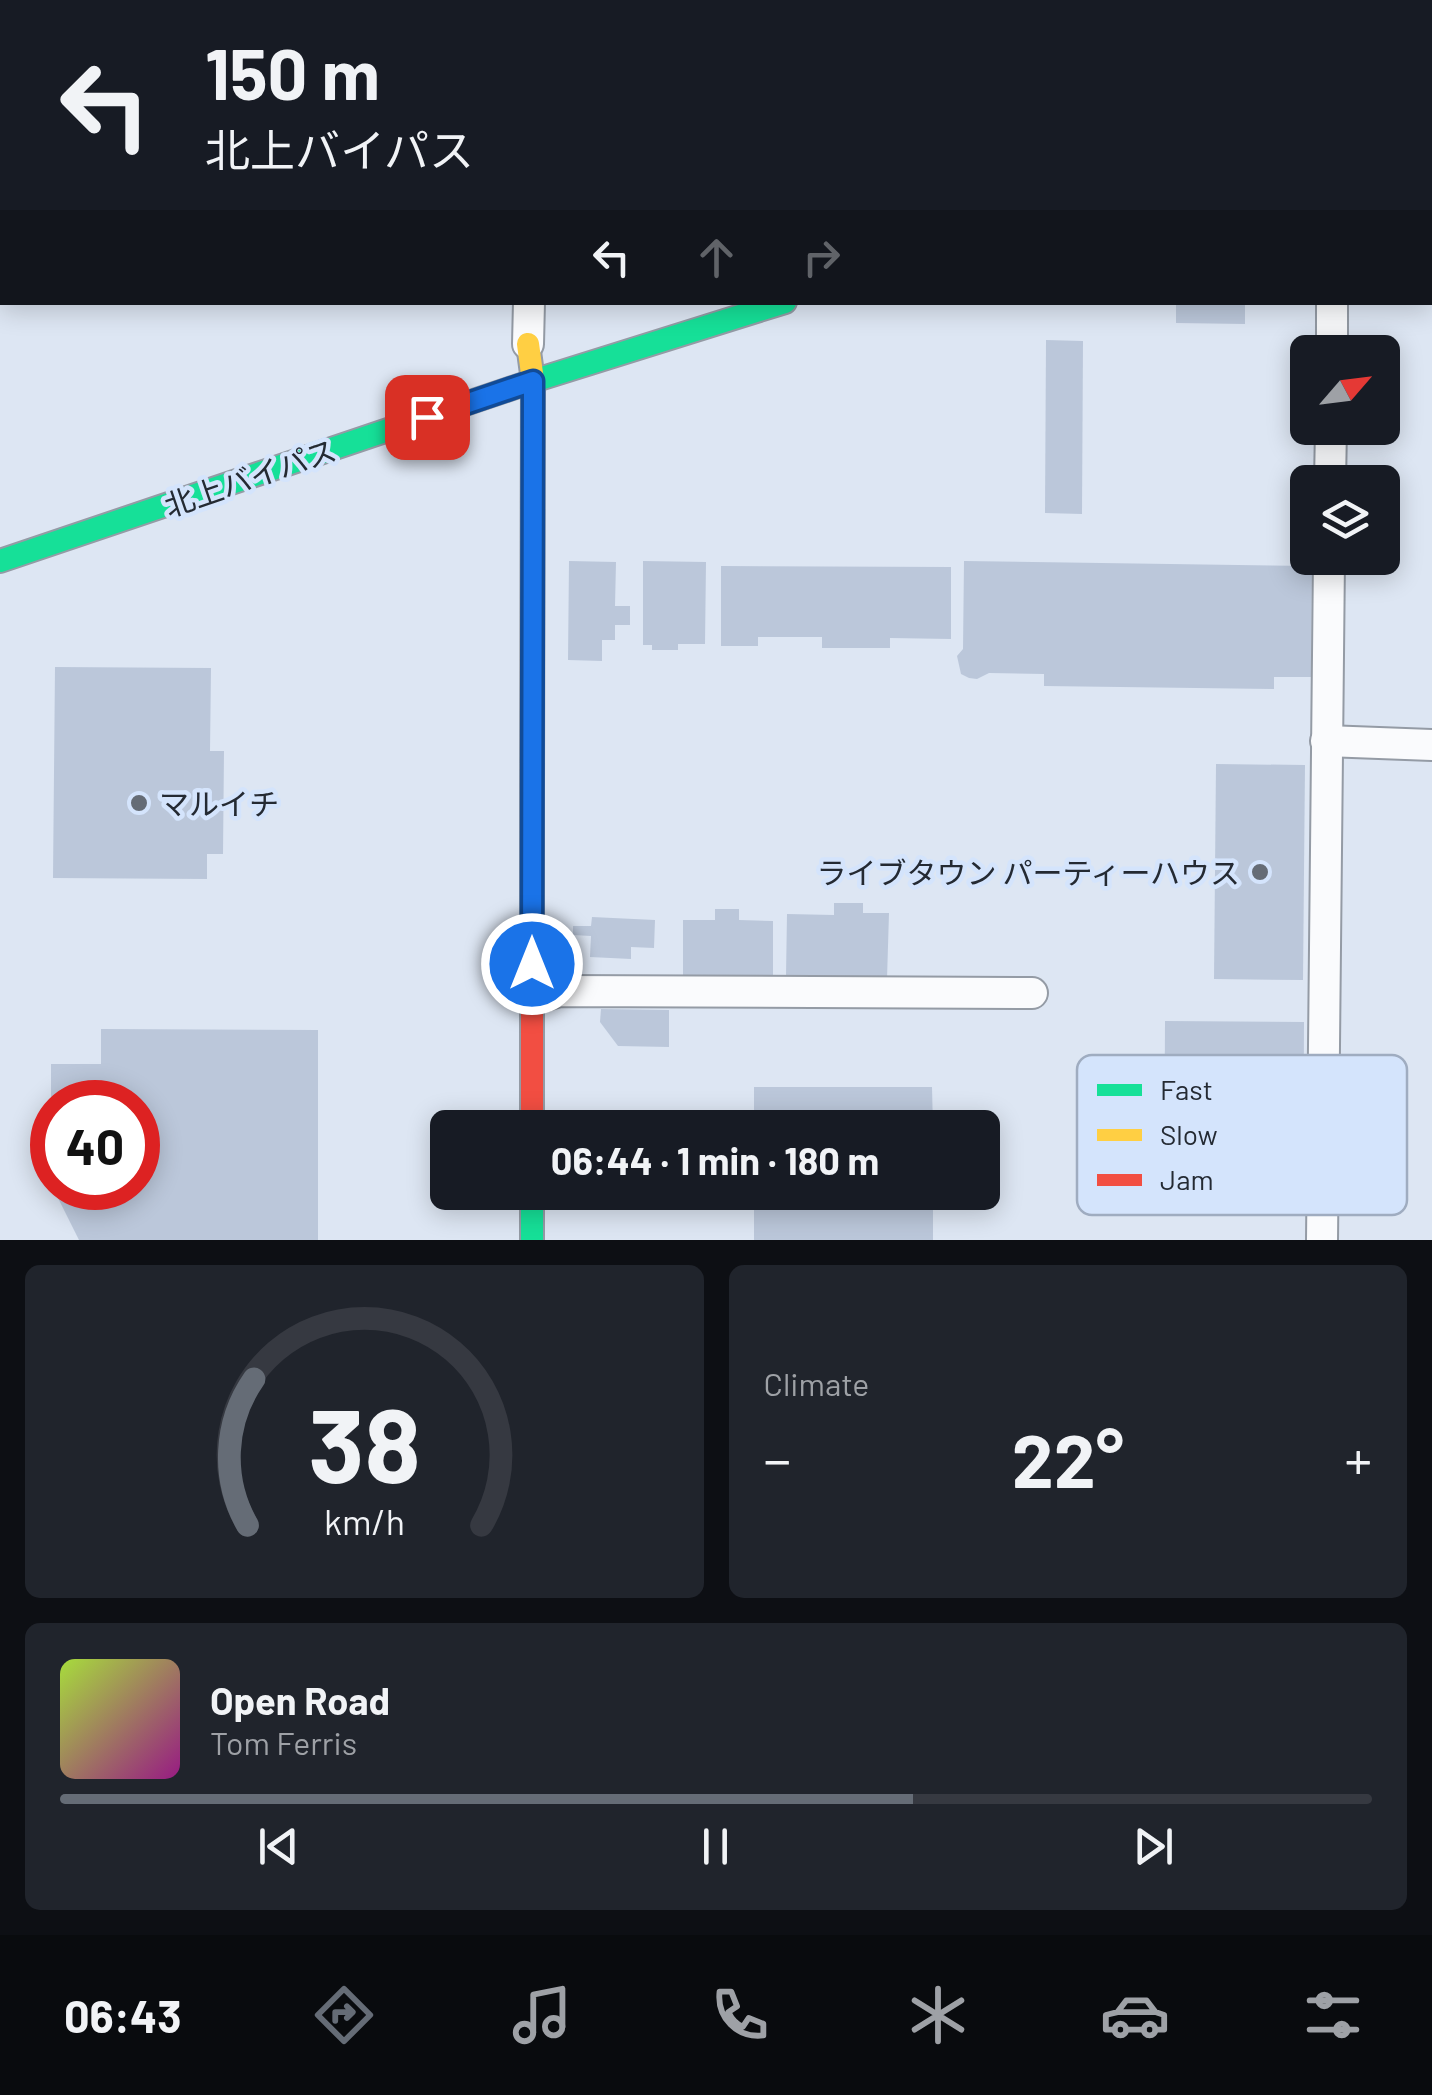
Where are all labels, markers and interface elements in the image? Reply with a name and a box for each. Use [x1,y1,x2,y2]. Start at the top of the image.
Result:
text: 150 m [205,30,380,114]
icon: left [40,40,170,170]
text: 北上バイパス [205,122,474,176]
icon: left [584,230,639,285]
icon: ahead [689,230,744,285]
icon: right [794,230,849,285]
north arrow [1290,335,1400,445]
map controls [1290,335,1400,575]
pin [385,375,470,460]
icon: arrive [400,390,455,445]
street label: 北上バイパス [159,431,341,523]
button: layers [1290,465,1400,575]
place label: マルイチ [159,785,279,821]
marker: マルイチ [128,792,150,814]
place label: ライブタウン パーティーハウス [816,854,1240,890]
marker: ライブタウン パーティーハウス [1249,861,1271,883]
position arrow [480,912,584,1016]
legend [1077,1055,1407,1215]
text: Fast [1160,1072,1213,1106]
speed limit sign: 40 [30,1080,160,1210]
text: Slow [1160,1117,1218,1151]
text: 06:44 · 1 min · 180 m [551,1137,879,1183]
text: Jam [1160,1162,1214,1196]
text: Climate [764,1364,869,1402]
text: 38 [308,1379,420,1504]
text: 22° [1012,1413,1124,1503]
text: − [764,1425,791,1491]
text: + [1344,1425,1372,1491]
text: km/h [324,1499,405,1542]
text: Open Road [210,1677,390,1723]
text: Tom Ferris [210,1723,357,1761]
icon: previous [251,1819,306,1874]
icon: pause [688,1819,743,1874]
icon: next [1126,1819,1181,1874]
icon: directions [309,1980,379,2050]
icon: music [507,1980,577,2050]
icon: phone [705,1980,775,2050]
icon: climate [903,1980,973,2050]
icon: car [1100,1980,1170,2050]
icon: filters [1298,1980,1368,2050]
text: 06:43 [64,1988,182,2042]

